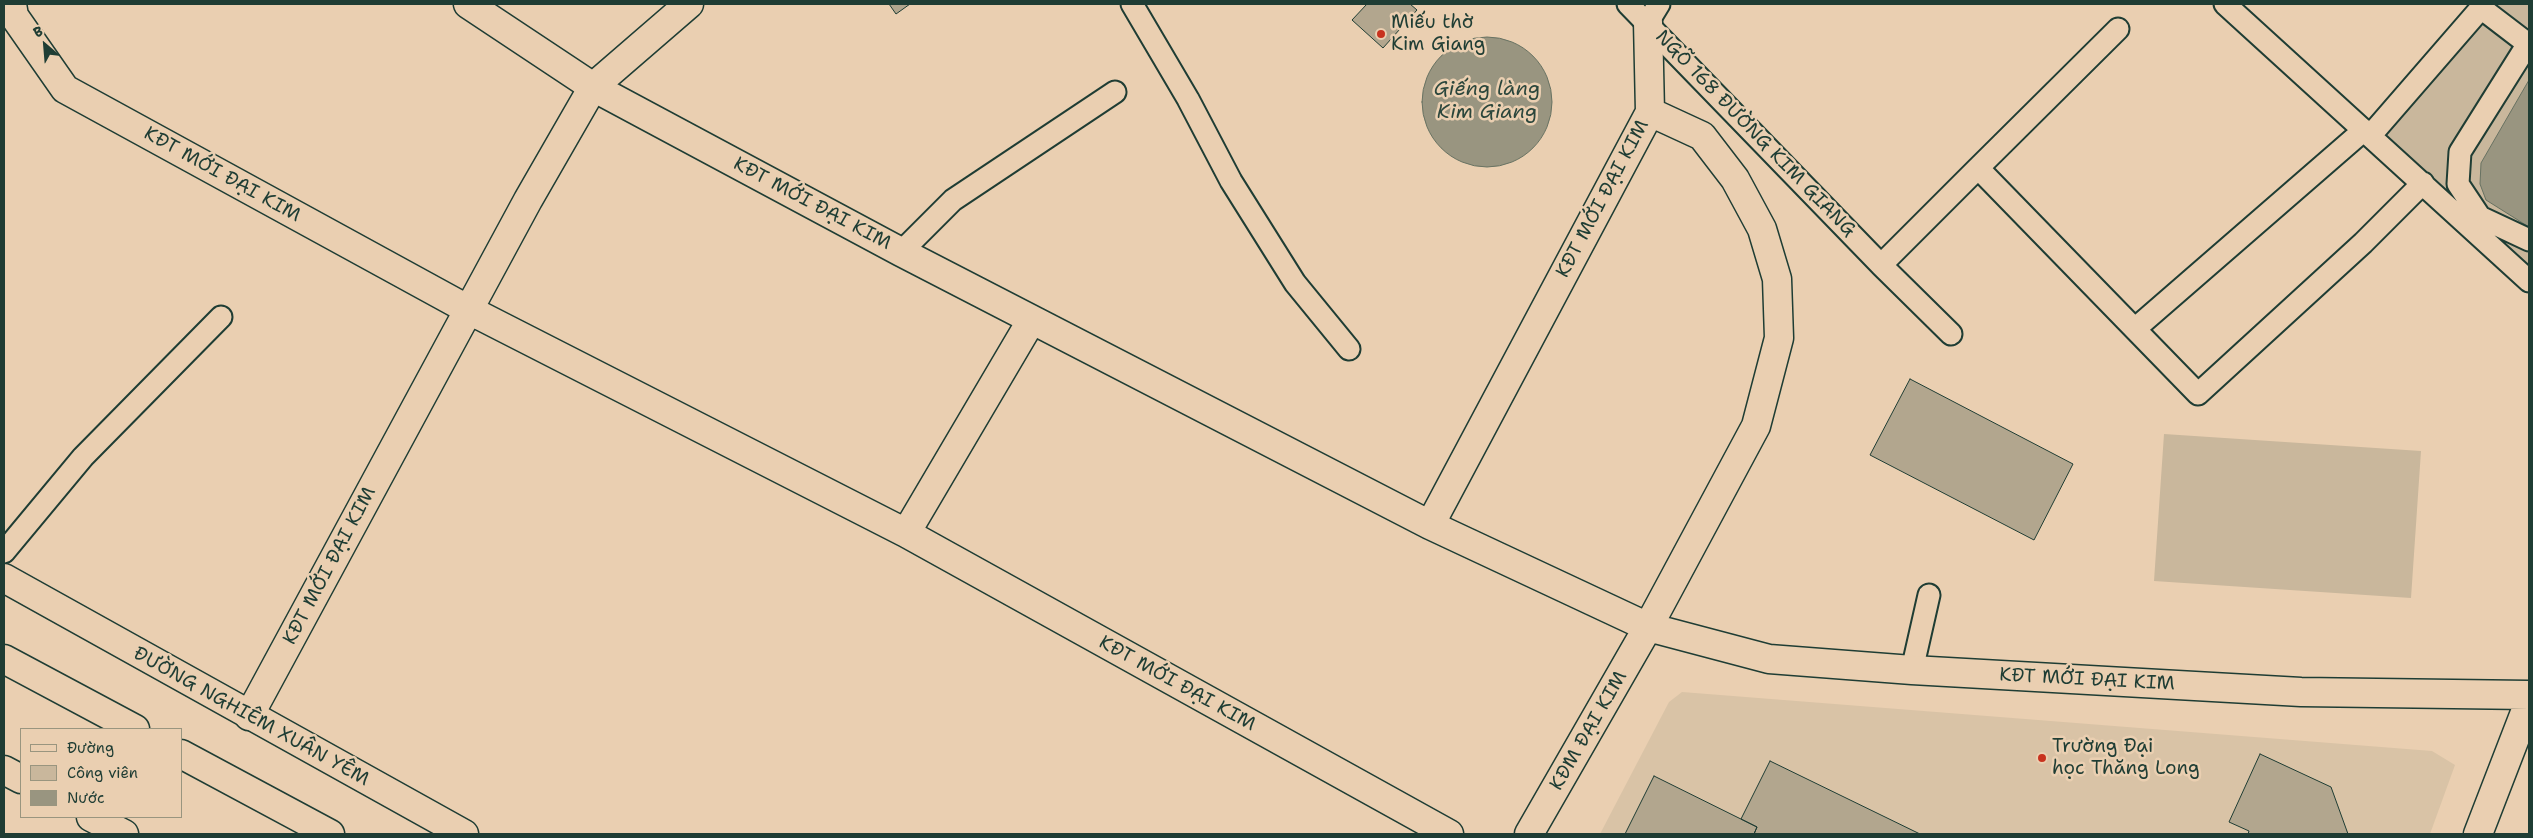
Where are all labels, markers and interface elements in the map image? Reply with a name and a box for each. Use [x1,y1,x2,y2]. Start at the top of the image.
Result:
place label: Miếu thờ Kim Giang [1391,12,1485,56]
north arrow [20,20,70,70]
text: B [30,22,46,42]
street label: NGÕ 168 ĐƯỜNG KIM GIANG [1650,26,1860,242]
marker: Miếu thờ Kim Giang [1375,28,1387,40]
water label: Giếng làng Kim Giang [1434,78,1540,125]
street label: KĐT MỚI ĐẠI KIM [1552,116,1654,282]
street label: KĐT MỚI ĐẠI KIM [140,122,304,228]
street label: KĐT MỚI ĐẠI KIM [729,153,895,255]
street label: KĐT MỚI ĐẠI KIM [279,483,381,649]
street label: KĐT MỚI ĐẠI KIM [1095,631,1259,737]
street label: ĐƯỜNG NGHIÊM XUÂN YÊM [129,643,373,791]
street label: KĐT MỚI ĐẠI KIM [1999,664,2175,696]
street label: KĐM ĐẠI KIM [1546,667,1632,795]
legend [20,728,182,818]
place label: Trường Đại học Thăng Long [2052,736,2200,780]
text: Đường [67,738,114,758]
marker: Trường Đại học Thăng Long [2036,752,2048,764]
text: Công viên [67,763,138,783]
text: Nước [67,788,104,808]

